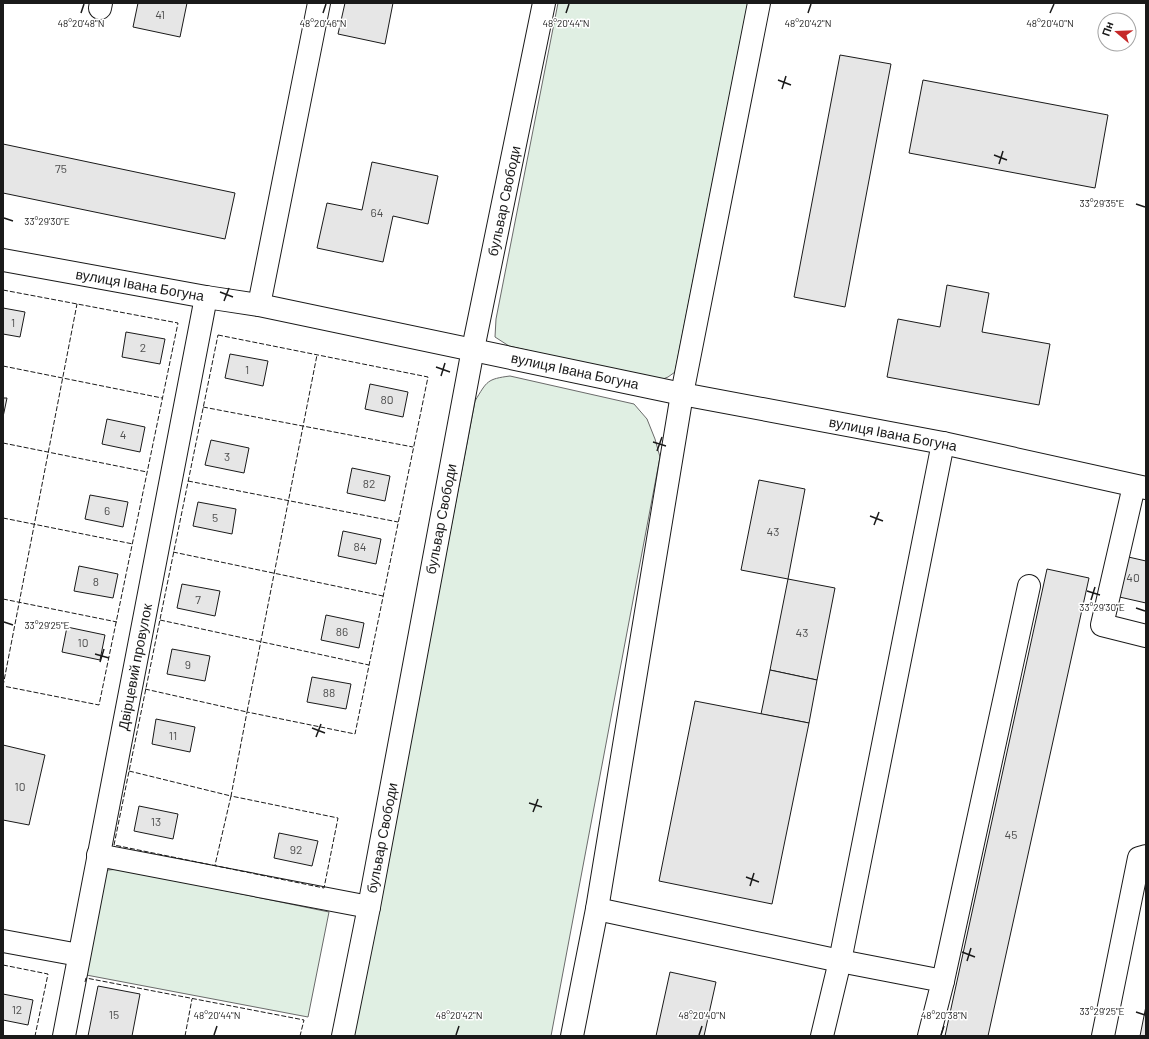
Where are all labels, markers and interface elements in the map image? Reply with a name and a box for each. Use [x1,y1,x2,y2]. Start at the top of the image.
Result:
house number: 41 [155,7,165,21]
north arrow [1097,12,1137,52]
text: 48°20'48"N [58,17,104,29]
text: 48°20'46"N [300,17,346,29]
text: 48°20'44"N [542,17,590,29]
text: 48°20'42"N [784,17,832,29]
text: 48°20'40"N [1026,17,1074,29]
text: Пн [1099,20,1116,38]
street label: бульвар Свободи [484,144,523,258]
house number: 75 [55,161,67,175]
text: 33°29'35"E [1080,197,1124,209]
house number: 64 [371,205,383,219]
text: 33°29'30"E [24,215,70,227]
street label: вулиця Івана Богуна [75,265,206,304]
house number: 1 [11,315,15,329]
house number: 2 [140,340,146,354]
street label: вулиця Івана Богуна [510,349,641,392]
house number: 1 [245,362,249,376]
house number: 80 [380,392,394,406]
street label: вулиця Івана Богуна [828,413,959,454]
house number: 4 [120,427,126,441]
house number: 3 [224,449,230,463]
street label: бульвар Свободи [421,462,460,576]
house number: 82 [363,476,375,490]
house number: 6 [104,503,110,517]
house number: 5 [212,510,218,524]
house number: 43 [767,524,779,538]
house number: 84 [354,539,366,553]
house number: 40 [1126,570,1140,584]
house number: 8 [93,574,99,588]
house number: 7 [195,592,201,606]
street label: Двірцевий провулок [114,601,155,732]
text: 33°29'30"E [1079,601,1125,613]
text: 33°29'25"E [24,619,70,631]
house number: 86 [336,624,348,638]
house number: 43 [796,625,808,639]
house number: 10 [78,635,88,649]
house number: 9 [185,657,191,671]
house number: 88 [323,685,335,699]
house number: 11 [169,728,177,742]
house number: 10 [15,779,25,793]
street label: бульвар Свободи [362,781,401,895]
house number: 13 [151,814,161,828]
house number: 45 [1005,827,1017,841]
house number: 92 [290,842,302,856]
house number: 12 [12,1002,22,1016]
text: 33°29'25"E [1079,1005,1125,1017]
house number: 15 [109,1007,119,1021]
text: 48°20'44"N [193,1009,241,1021]
text: 48°20'42"N [435,1009,483,1021]
text: 48°20'40"N [678,1009,726,1021]
text: 48°20'38"N [921,1009,967,1021]

